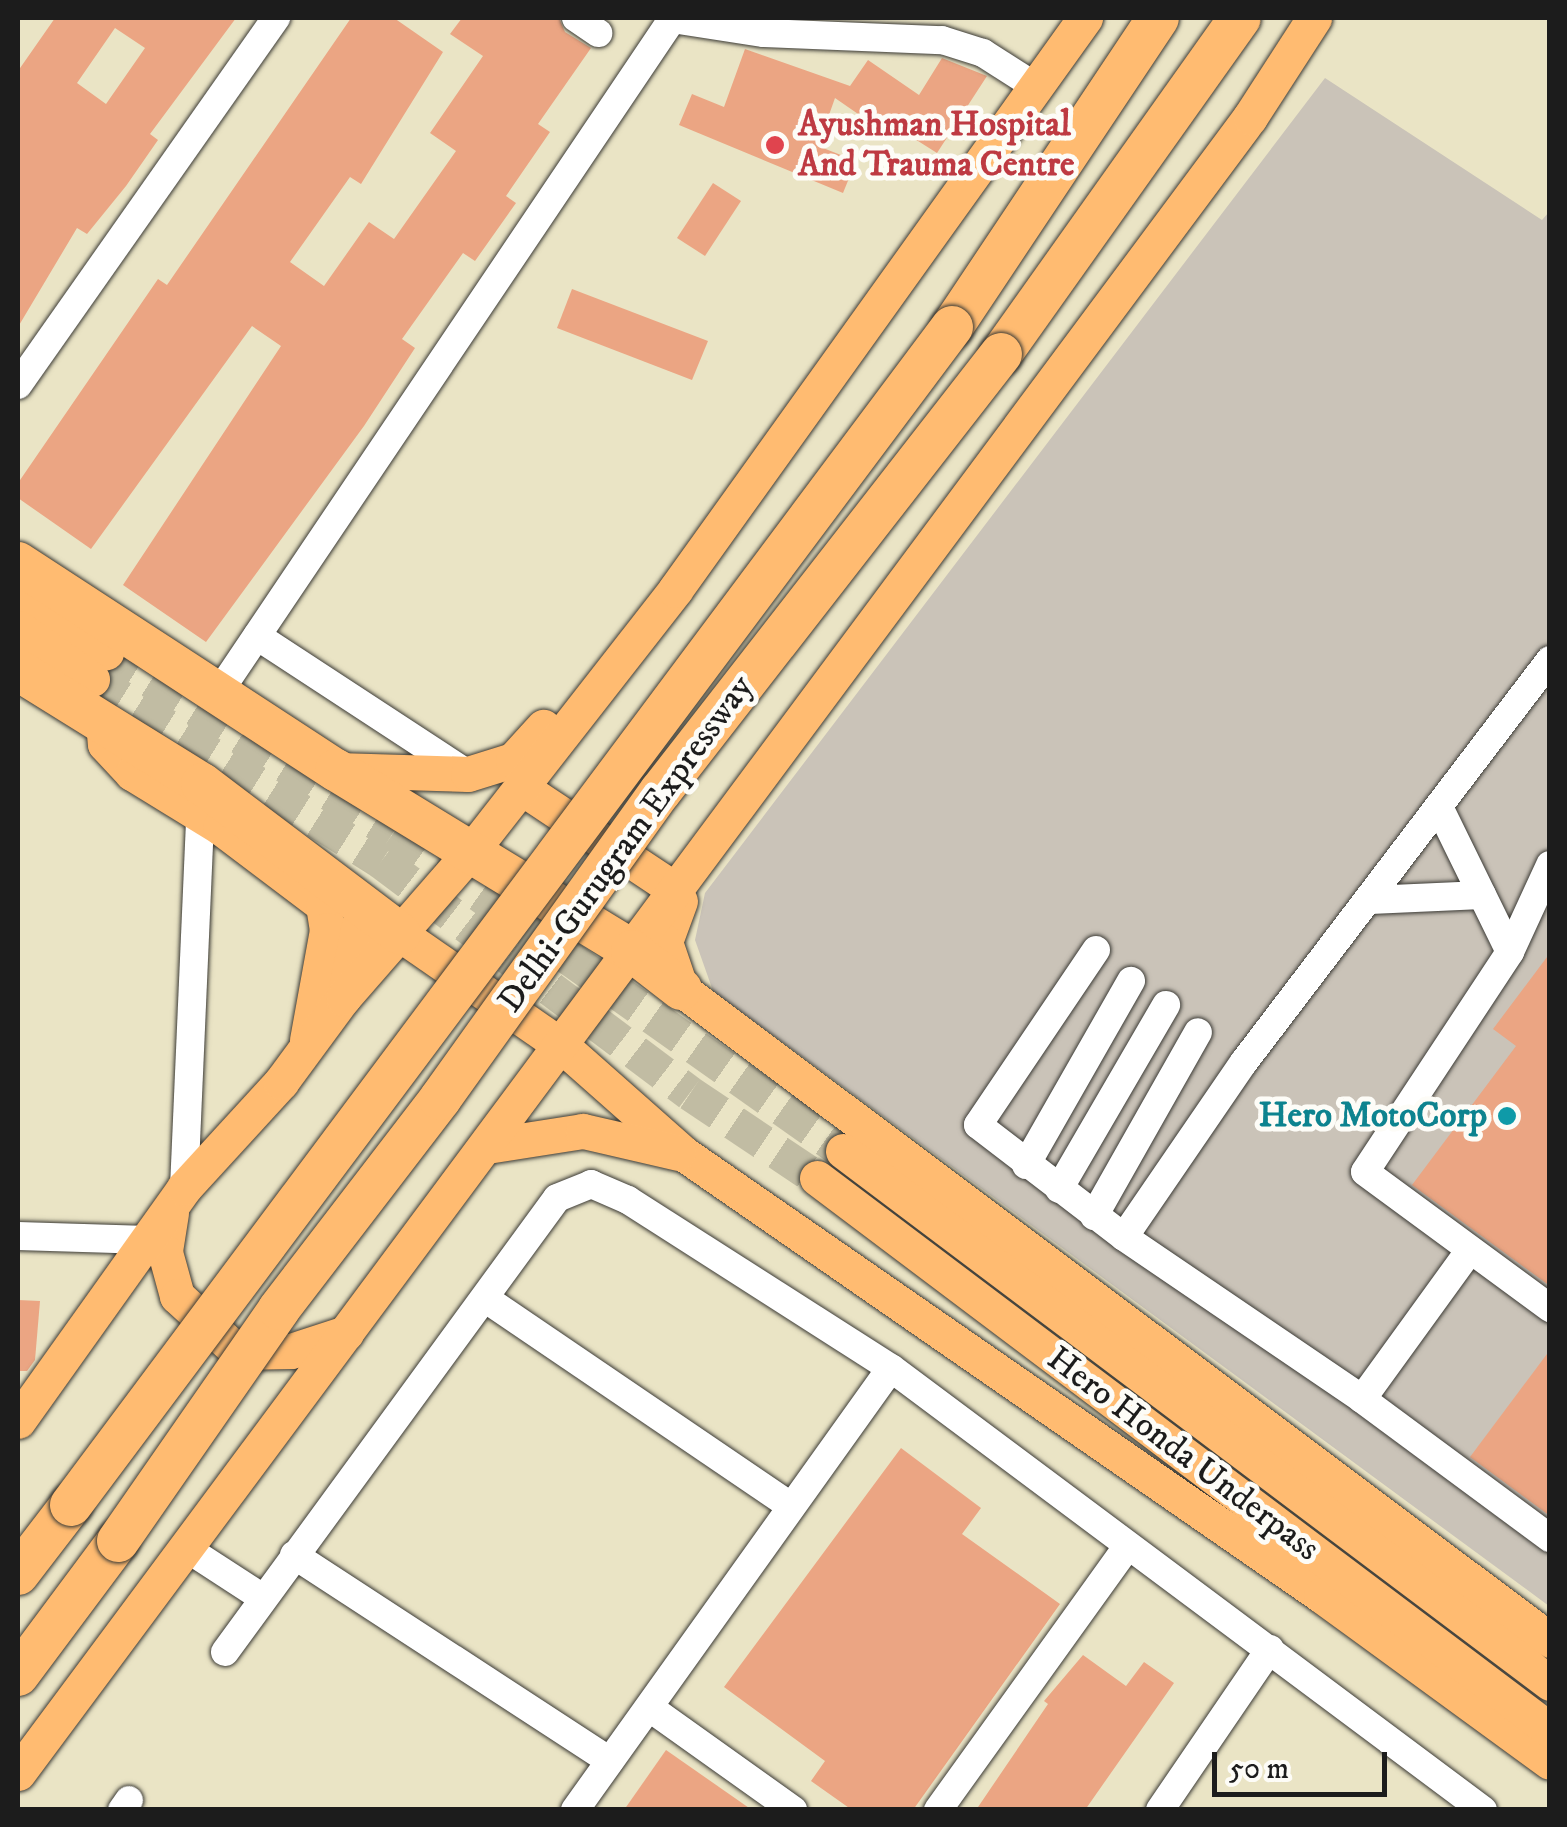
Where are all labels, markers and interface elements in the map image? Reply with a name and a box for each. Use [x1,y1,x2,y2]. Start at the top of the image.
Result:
place label: Ayushman Hospital And Trauma Centre [798,104,1074,186]
marker: Ayushman Hospital And Trauma Centre [762,132,788,158]
street label: Delhi-Gurugram Expressway [490,667,762,1021]
place label: Hero MotoCorp [1259,1095,1487,1137]
marker: Hero MotoCorp [1496,1105,1518,1127]
street label: Hero Honda Underpass [1039,1338,1327,1570]
scale bar [1217,1732,1392,1794]
text: 50 m [1229,1751,1289,1788]

